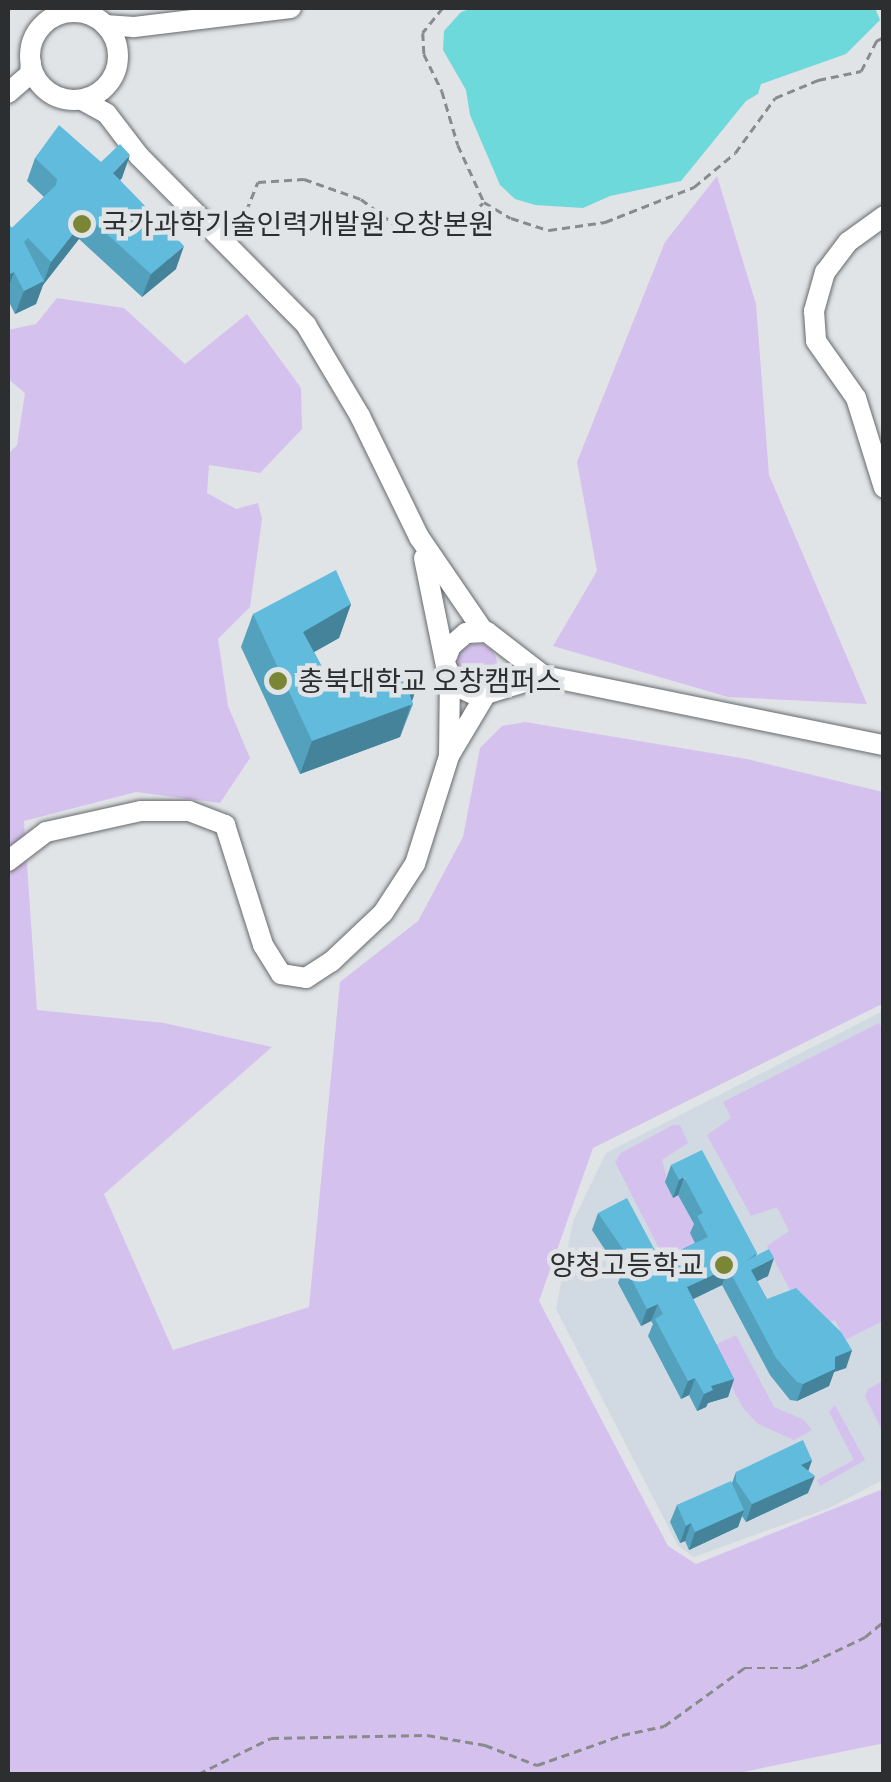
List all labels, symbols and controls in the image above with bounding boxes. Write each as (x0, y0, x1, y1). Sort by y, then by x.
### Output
place label: 국가과학기술인력개발원 오창본원 (102, 207, 494, 241)
marker: 국가과학기술인력개발원 오창본원 (71, 213, 93, 235)
place label: 충북대학교 오창캠퍼스 (298, 664, 562, 698)
marker: 충북대학교 오창캠퍼스 (267, 670, 289, 692)
place label: 양청고등학교 (549, 1248, 704, 1282)
marker: 양청고등학교 (713, 1254, 735, 1276)

